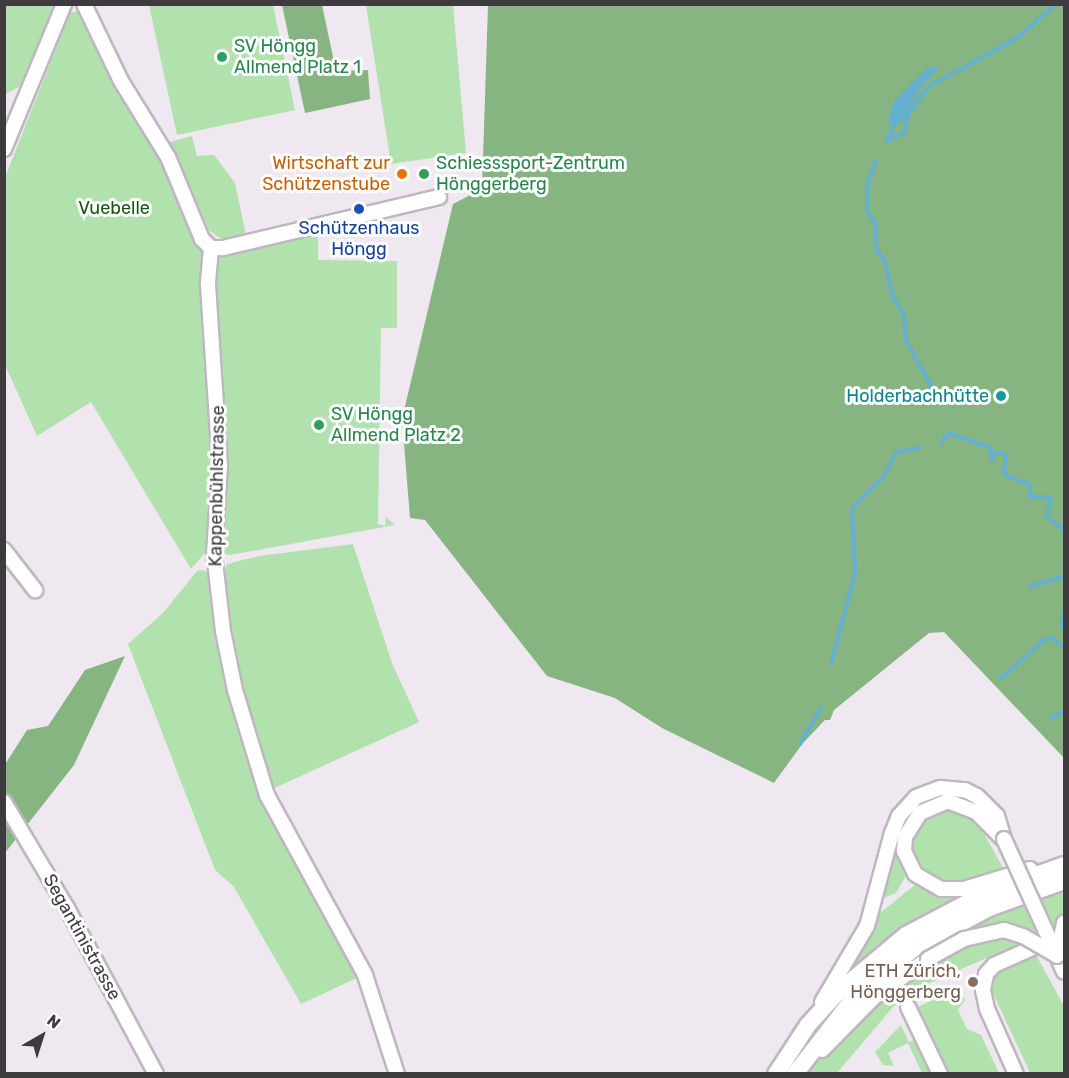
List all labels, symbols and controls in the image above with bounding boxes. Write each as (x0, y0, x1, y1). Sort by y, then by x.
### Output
place label: SV Höngg Allmend Platz 1 (234, 36, 361, 78)
marker: SV Höngg Allmend Platz 1 (215, 50, 229, 64)
place label: Wirtschaft zur Schützenstube (262, 153, 390, 195)
place label: Schiesssport-Zentrum Hönggerberg (436, 153, 625, 195)
marker: Wirtschaft zur Schützenstube (395, 167, 409, 181)
marker: Schiesssport-Zentrum Hönggerberg (417, 167, 431, 181)
park label: Vuebelle (78, 197, 150, 219)
marker: Schützenhaus Höngg (352, 202, 366, 216)
place label: Schützenhaus Höngg (299, 218, 419, 260)
place label: Holderbachhütte (846, 385, 989, 407)
marker: Holderbachhütte (994, 389, 1008, 403)
place label: SV Höngg Allmend Platz 2 (331, 404, 461, 446)
street label: Kappenbühlstrasse (205, 405, 229, 567)
marker: SV Höngg Allmend Platz 2 (312, 418, 326, 432)
street label: Segantinistrasse (38, 870, 126, 1004)
place label: ETH Zürich, Hönggerberg (850, 961, 961, 1004)
marker: ETH Zürich, Hönggerberg (966, 975, 980, 989)
north arrow (12, 1006, 72, 1066)
text: N (43, 1011, 64, 1033)

